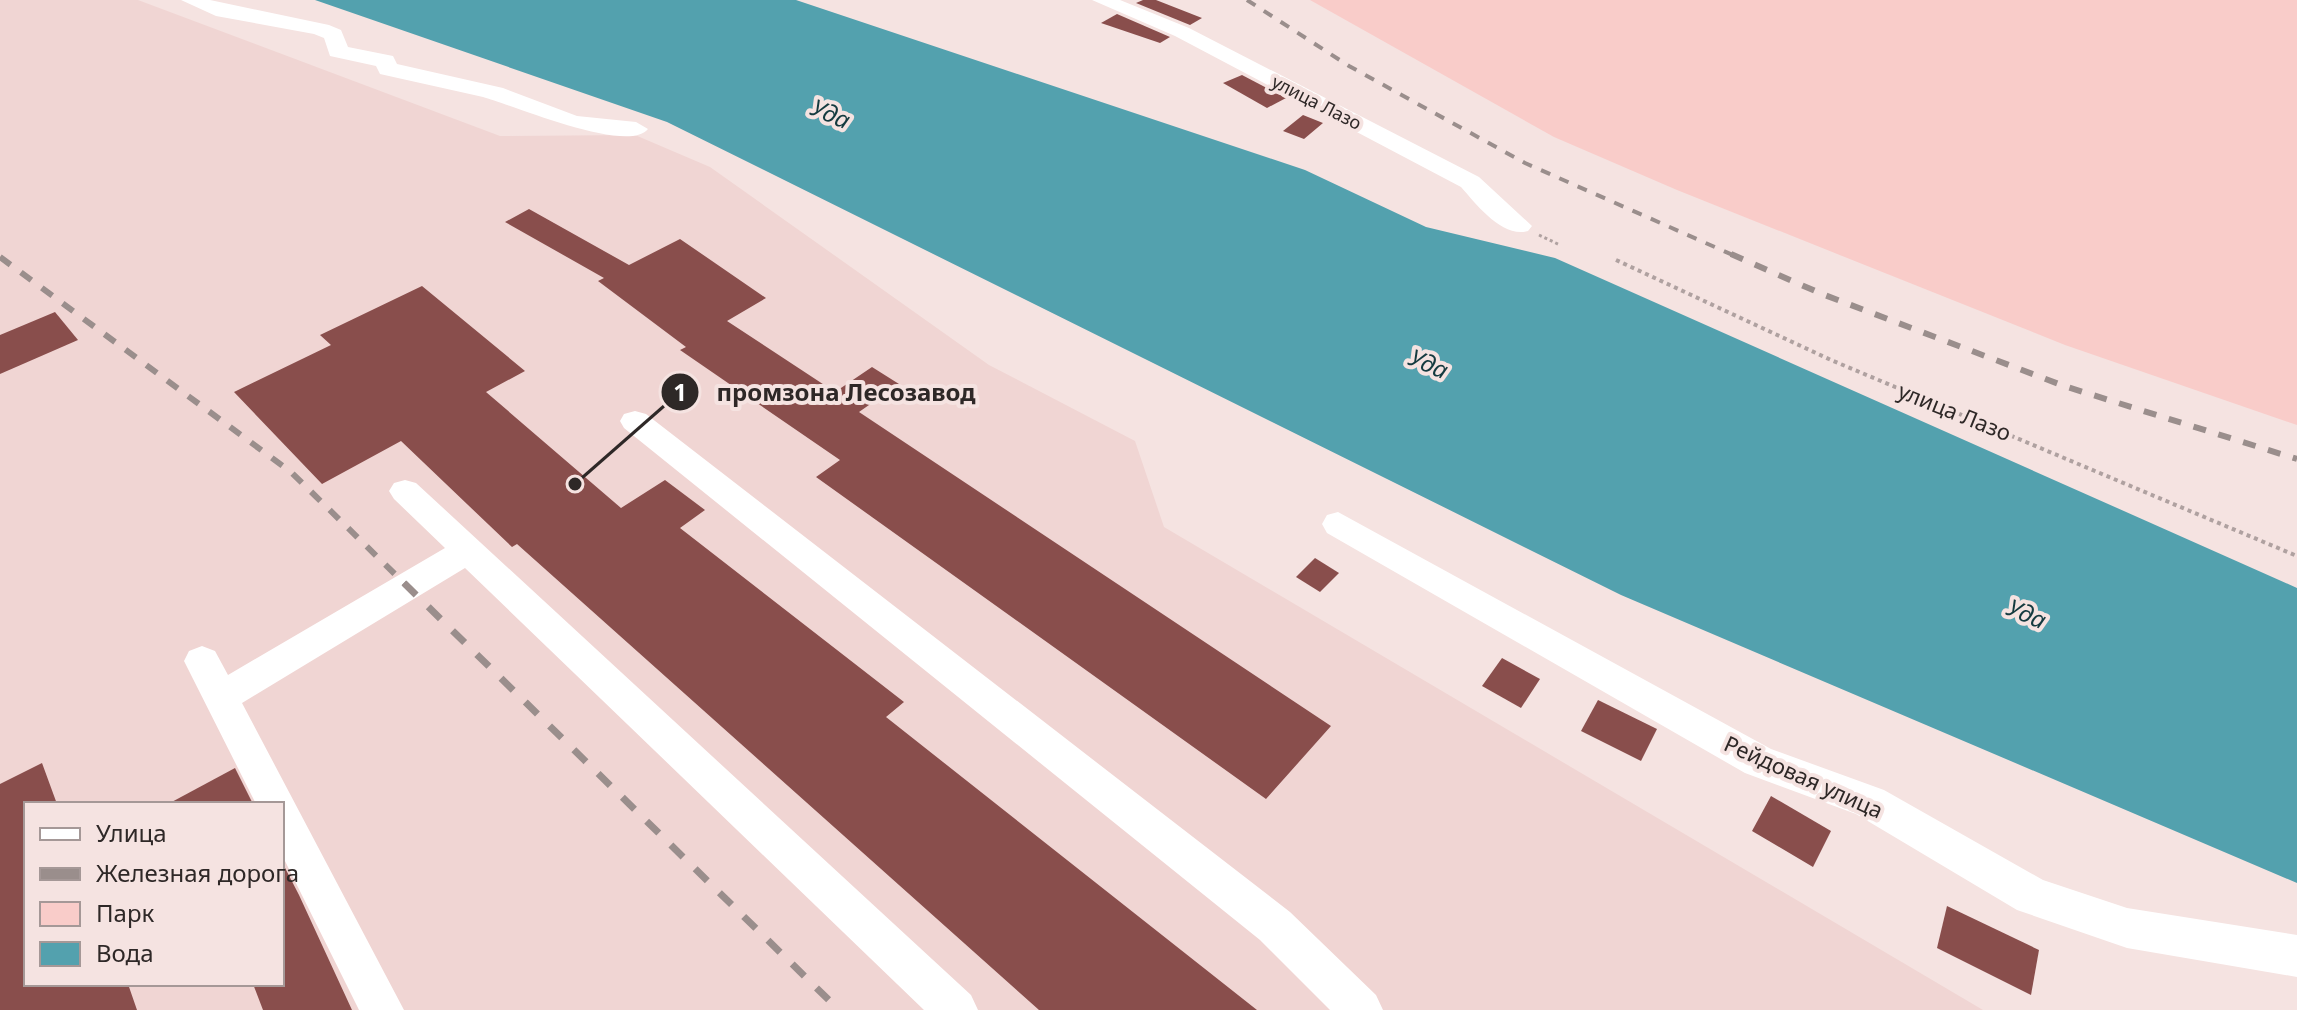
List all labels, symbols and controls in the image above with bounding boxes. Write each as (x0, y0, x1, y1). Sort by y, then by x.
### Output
street label: улица Лазо (1268, 69, 1366, 135)
water label: Уда (806, 90, 856, 136)
water label: Уда (1404, 340, 1454, 386)
callout: промзона Лесозавод (660, 368, 992, 416)
text: 1 (673, 375, 687, 408)
text: промзона Лесозавод (716, 375, 976, 408)
street label: улица Лазо (1894, 375, 2016, 447)
water label: Уда (2002, 590, 2052, 636)
street label: Рейдовая улица (1720, 728, 1888, 824)
legend (24, 802, 284, 986)
text: Улица (96, 816, 167, 849)
text: Железная дорога (96, 856, 299, 889)
text: Парк (96, 896, 155, 929)
text: Вода (96, 936, 154, 969)

